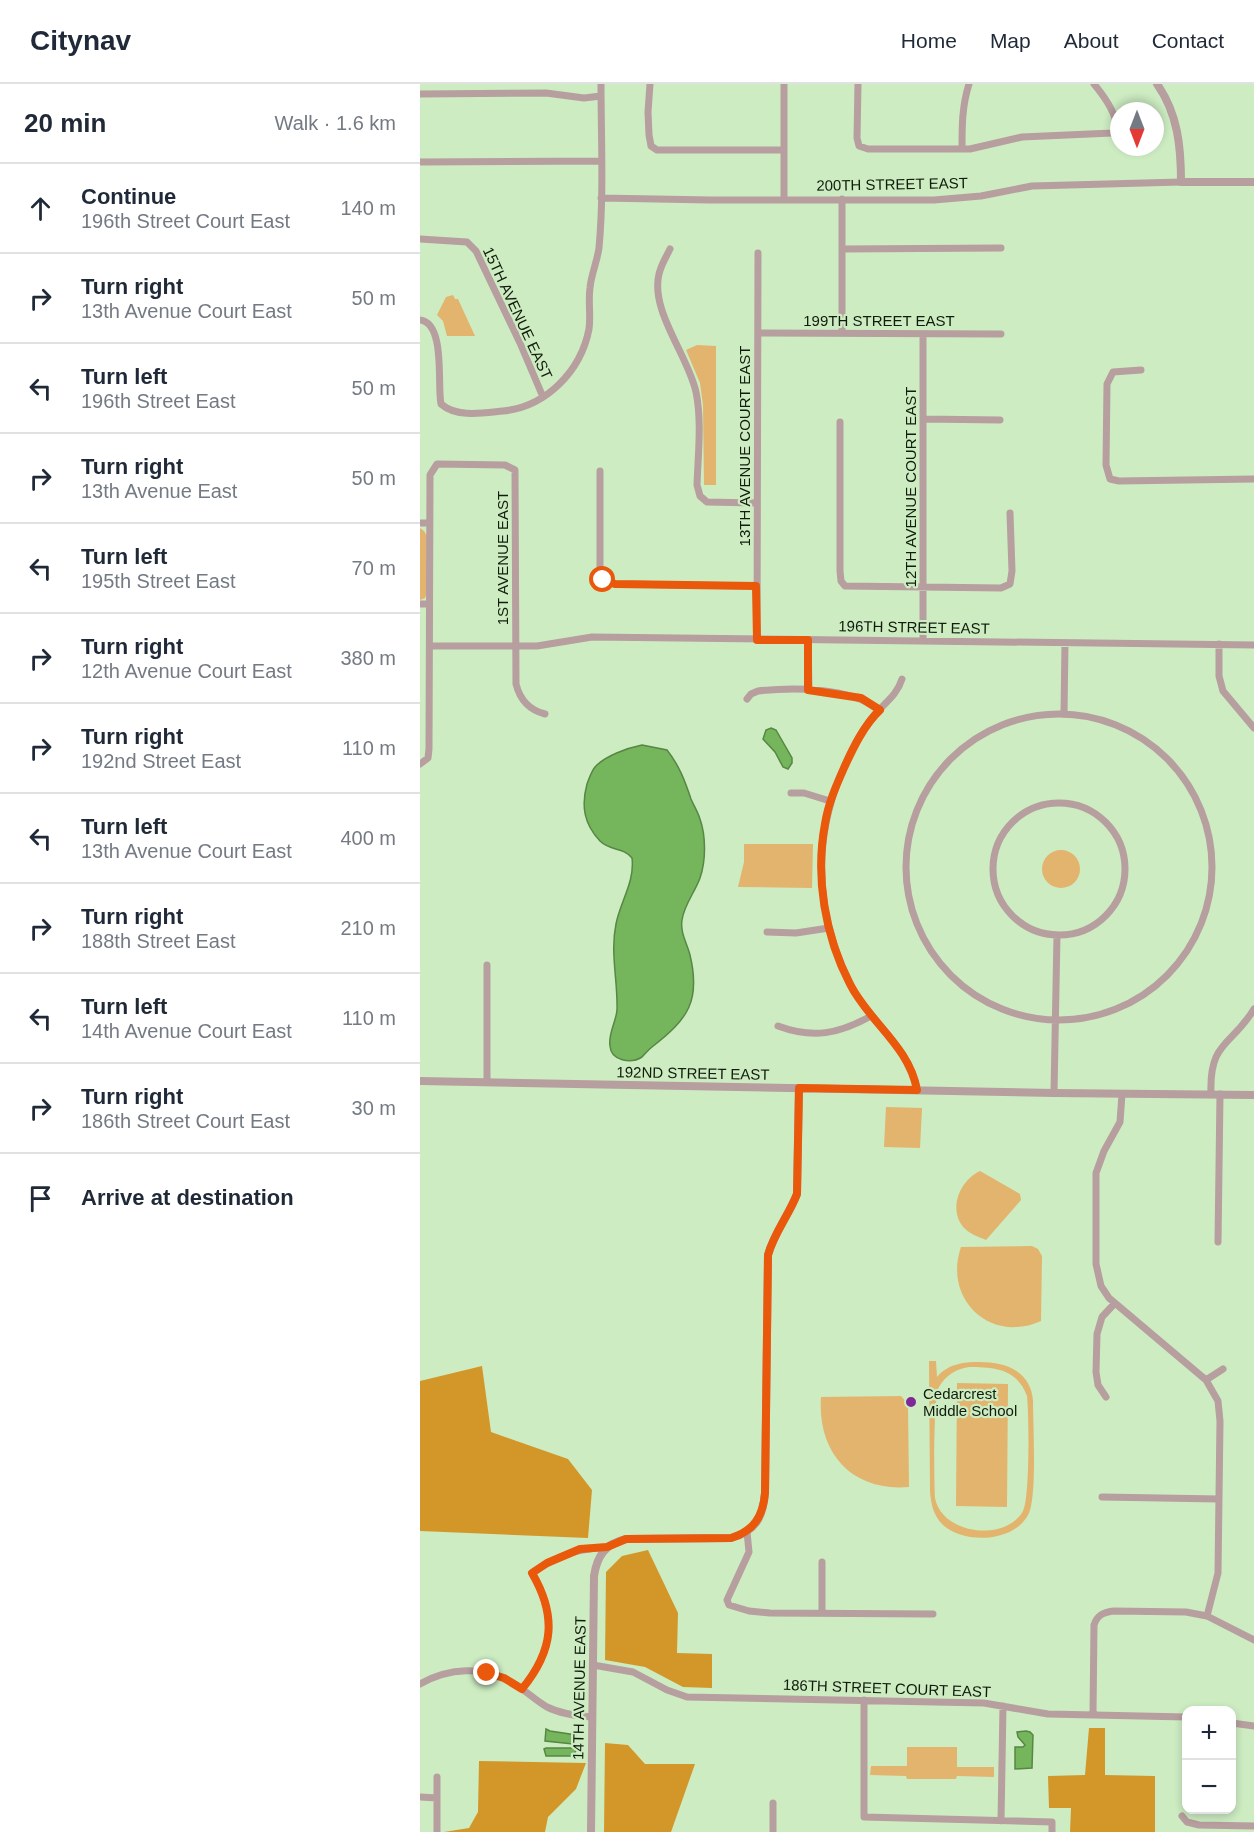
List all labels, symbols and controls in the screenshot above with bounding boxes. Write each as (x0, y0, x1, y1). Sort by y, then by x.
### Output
text: Citynav (30, 25, 131, 56)
text: Home (901, 29, 957, 52)
text: Map (990, 29, 1031, 52)
text: About (1064, 29, 1119, 52)
text: Contact (1152, 29, 1224, 52)
north arrow (1110, 102, 1164, 156)
text: 20 min (24, 108, 106, 138)
text: Walk · 1.6 km (275, 112, 396, 134)
street label: 200TH STREET EAST (816, 174, 968, 194)
text: Continue (81, 184, 176, 209)
icon: ahead (24, 192, 57, 225)
text: 140 m (340, 197, 396, 219)
text: 196th Street Court East (81, 210, 290, 232)
street label: 15TH AVENUE EAST (480, 244, 556, 382)
text: Turn right (81, 274, 183, 299)
icon: right (24, 282, 57, 315)
text: 50 m (352, 287, 396, 309)
text: 13th Avenue Court East (81, 300, 292, 322)
street label: 199TH STREET EAST (803, 312, 955, 329)
street label: 13TH AVENUE COURT EAST (736, 346, 753, 546)
text: Turn left (81, 364, 167, 389)
icon: left (24, 372, 57, 405)
text: 50 m (352, 377, 396, 399)
street label: 12TH AVENUE COURT EAST (902, 387, 919, 587)
text: 196th Street East (81, 390, 236, 412)
text: Turn right (81, 454, 183, 479)
icon: right (24, 462, 57, 495)
text: 50 m (352, 467, 396, 489)
text: 13th Avenue East (81, 480, 237, 502)
street label: 1ST AVENUE EAST (494, 491, 511, 625)
text: Turn left (81, 544, 167, 569)
icon: left (24, 552, 57, 585)
text: 70 m (352, 557, 396, 579)
route start (589, 566, 615, 592)
text: 195th Street East (81, 570, 236, 592)
street label: 196TH STREET EAST (838, 617, 990, 637)
text: Turn right (81, 634, 183, 659)
icon: right (24, 642, 57, 675)
text: 380 m (340, 647, 396, 669)
text: 12th Avenue Court East (81, 660, 292, 682)
text: Turn right (81, 724, 183, 749)
icon: right (24, 732, 57, 765)
text: 110 m (342, 737, 396, 759)
text: 192nd Street East (81, 750, 241, 772)
text: Turn left (81, 814, 167, 839)
icon: left (24, 822, 57, 855)
text: 400 m (340, 827, 396, 849)
text: 13th Avenue Court East (81, 840, 292, 862)
text: Turn right (81, 904, 183, 929)
icon: right (24, 912, 57, 945)
text: 210 m (340, 917, 396, 939)
text: 188th Street East (81, 930, 236, 952)
text: Turn left (81, 994, 167, 1019)
icon: left (24, 1002, 57, 1035)
text: 110 m (342, 1007, 396, 1029)
text: 14th Avenue Court East (81, 1020, 292, 1042)
street label: 192ND STREET EAST (616, 1063, 770, 1083)
text: Turn right (81, 1084, 183, 1109)
icon: right (24, 1092, 57, 1125)
text: 30 m (352, 1097, 396, 1119)
text: 186th Street Court East (81, 1110, 290, 1132)
icon: arrive (24, 1182, 57, 1215)
text: Arrive at destination (81, 1185, 294, 1210)
place label: Cedarcrest Middle School (923, 1385, 1017, 1419)
marker: Cedarcrest Middle School (904, 1395, 918, 1409)
street label: 14TH AVENUE EAST (569, 1616, 589, 1760)
route end (473, 1659, 499, 1685)
street label: 186TH STREET COURT EAST (783, 1676, 991, 1700)
map controls (1182, 1706, 1236, 1814)
button: + (1182, 1706, 1236, 1760)
button: − (1182, 1760, 1236, 1814)

